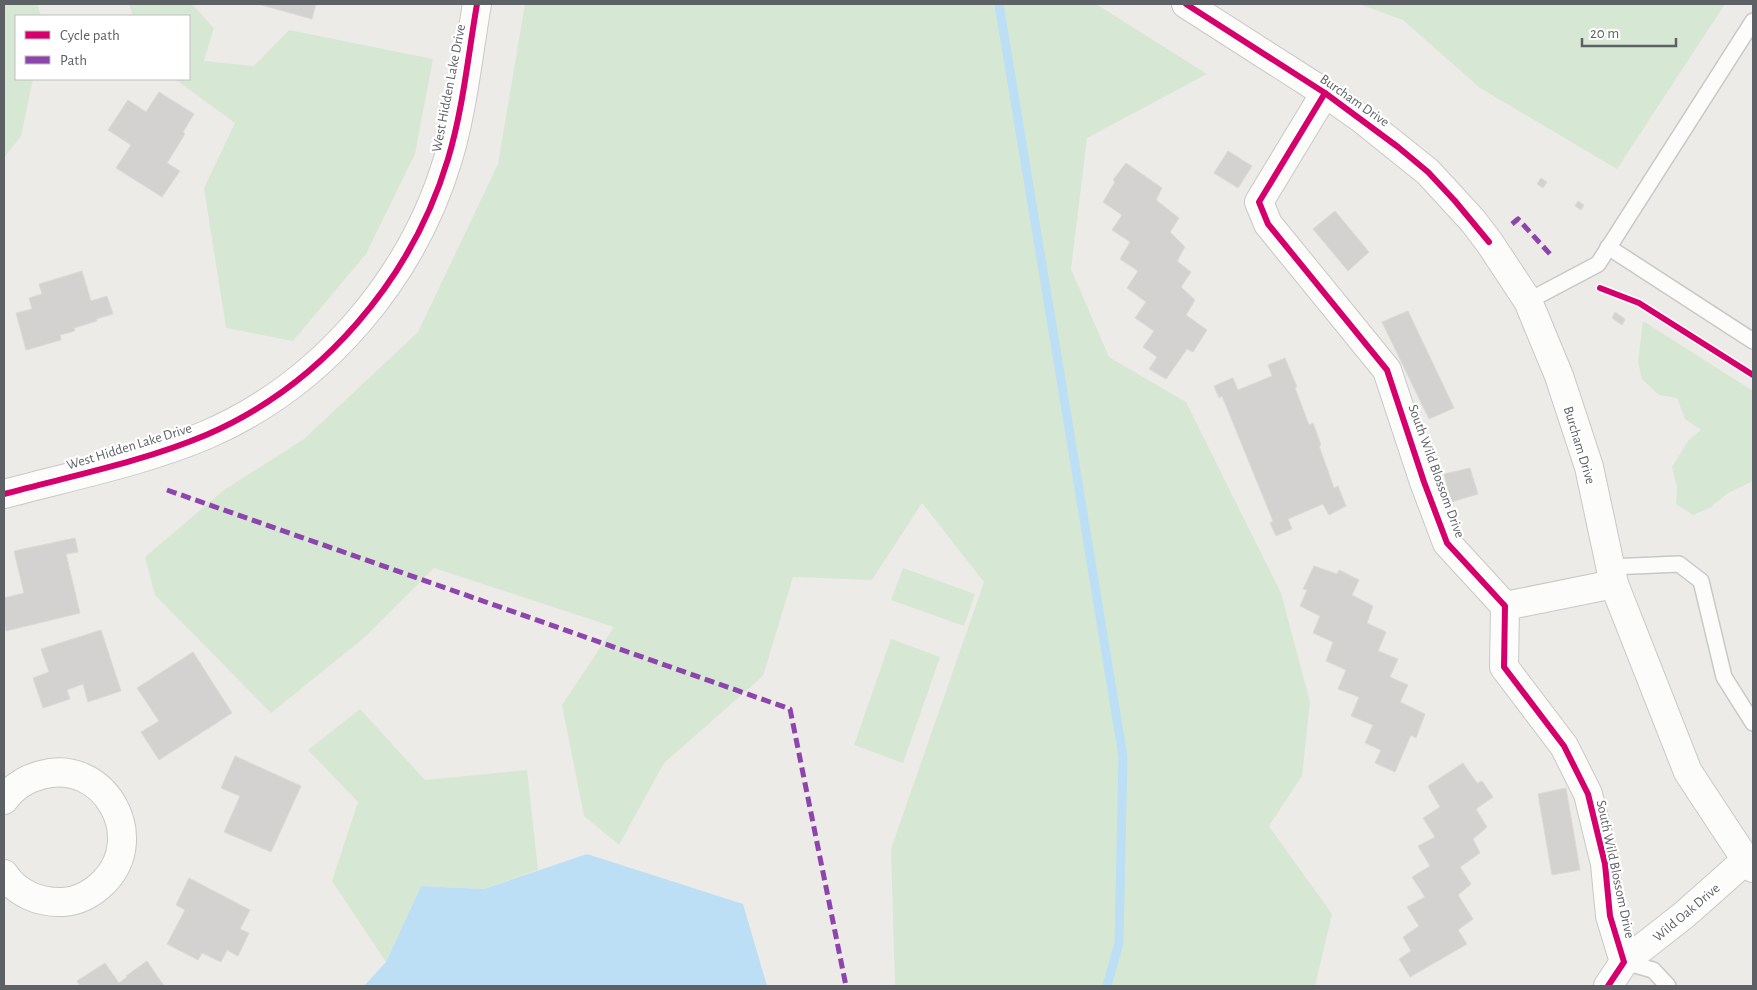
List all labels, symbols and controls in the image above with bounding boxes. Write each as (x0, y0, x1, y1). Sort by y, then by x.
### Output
legend (15, 15, 190, 80)
scale bar (1582, 15, 1676, 47)
street label: West Hidden Lake Drive (430, 23, 468, 153)
text: 20 m (1590, 26, 1619, 41)
text: Cycle path (60, 28, 120, 43)
text: Path (60, 53, 87, 68)
street label: Burcham Drive (1317, 72, 1391, 130)
street label: South Wild Blossom Drive (1405, 403, 1467, 540)
street label: Burcham Drive (1561, 405, 1598, 486)
street label: West Hidden Lake Drive (65, 421, 194, 473)
street label: South Wild Blossom Drive (1594, 799, 1637, 940)
street label: Wild Oak Drive (1651, 881, 1723, 945)

